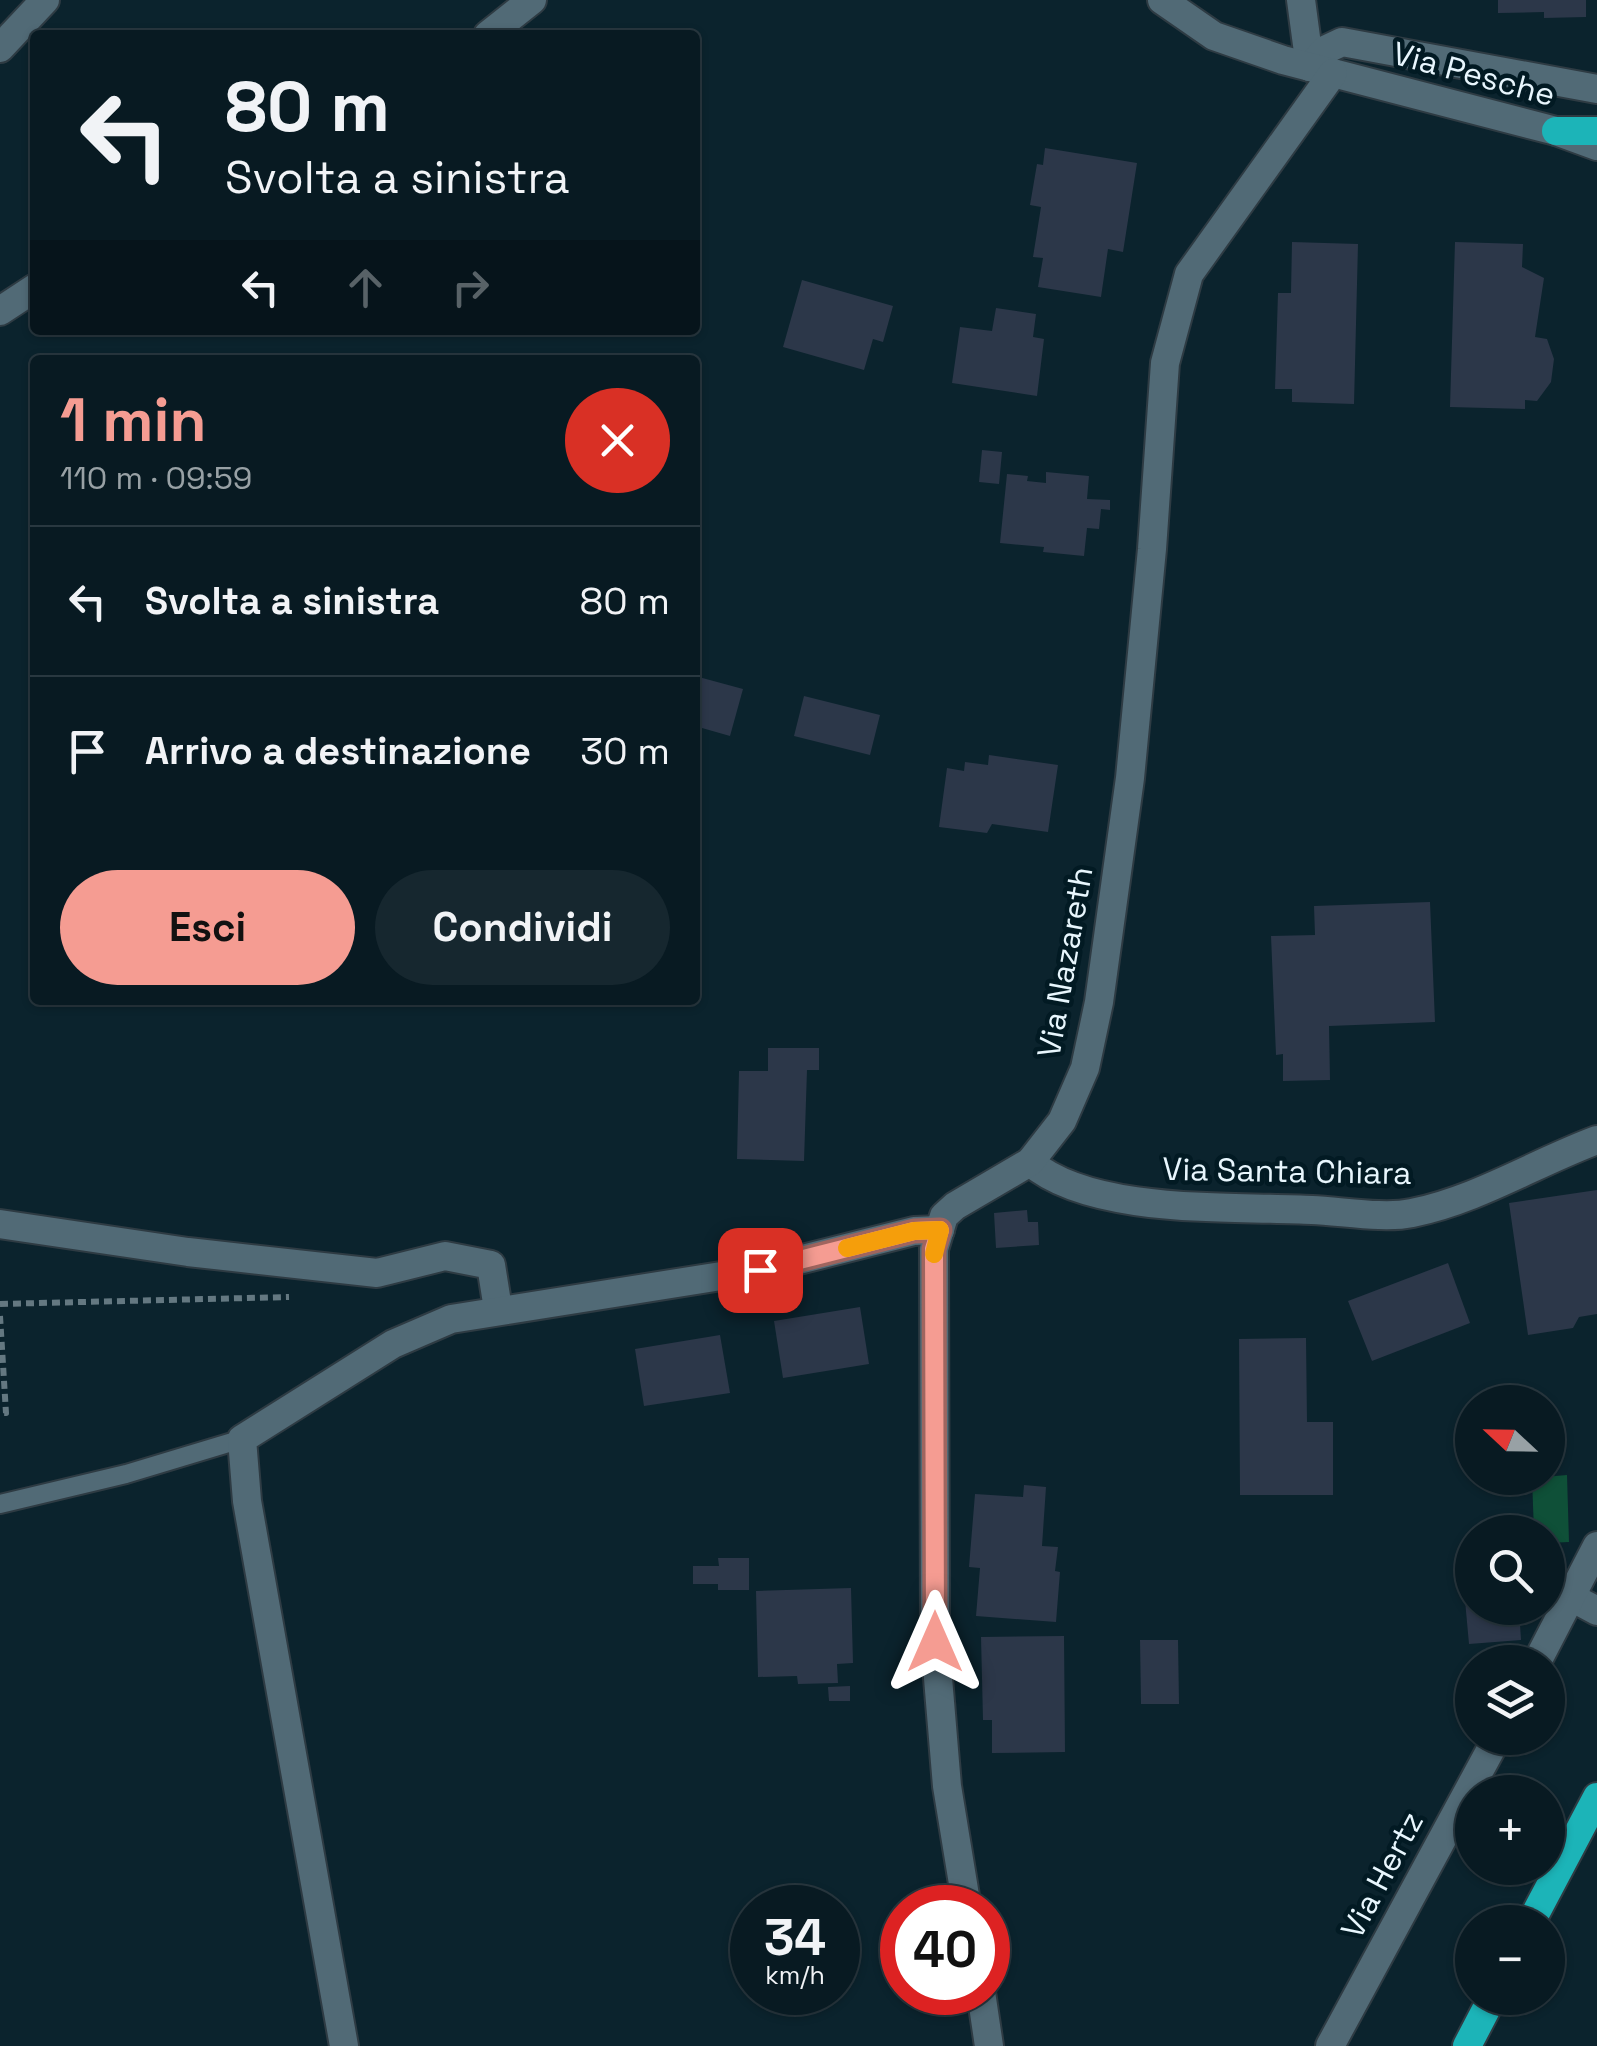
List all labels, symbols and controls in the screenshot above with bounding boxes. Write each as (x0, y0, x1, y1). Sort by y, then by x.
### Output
street label: Via Pesche (1388, 33, 1560, 115)
text: 80 m (225, 62, 390, 151)
icon: left (60, 70, 190, 200)
text: Svolta a sinistra (225, 149, 570, 206)
icon: left (233, 260, 288, 315)
icon: ahead (338, 260, 393, 315)
icon: right (443, 260, 498, 315)
text: 1 min (60, 382, 207, 459)
button: close (565, 388, 670, 493)
text: 110 m · 09:59 (60, 458, 252, 498)
icon: left (60, 574, 115, 629)
text: Svolta a sinistra (145, 577, 439, 625)
text: 80 m (580, 577, 670, 625)
icon: arrive (60, 724, 115, 779)
text: Arrivo a destinazione (145, 727, 531, 775)
text: 30 m (580, 727, 670, 775)
street label: Via Nazareth (1029, 863, 1101, 1061)
button: Esci (60, 870, 355, 985)
button: Condividi (375, 870, 670, 985)
street label: Via Santa Chiara (1162, 1149, 1412, 1193)
pin (718, 1228, 803, 1313)
icon: arrive (733, 1243, 788, 1298)
north arrow (1455, 1385, 1565, 1495)
map controls (1455, 1385, 1565, 2015)
button: search (1455, 1515, 1565, 1625)
position arrow (883, 1590, 987, 1694)
button: layers (1455, 1645, 1565, 1755)
button: + (1455, 1775, 1565, 1885)
street label: Via Hertz (1332, 1805, 1432, 1945)
speed limit sign: 40 (880, 1885, 1010, 2015)
button: − (1455, 1905, 1565, 2015)
text: 34 (764, 1906, 826, 1970)
text: km/h (765, 1959, 825, 1991)

